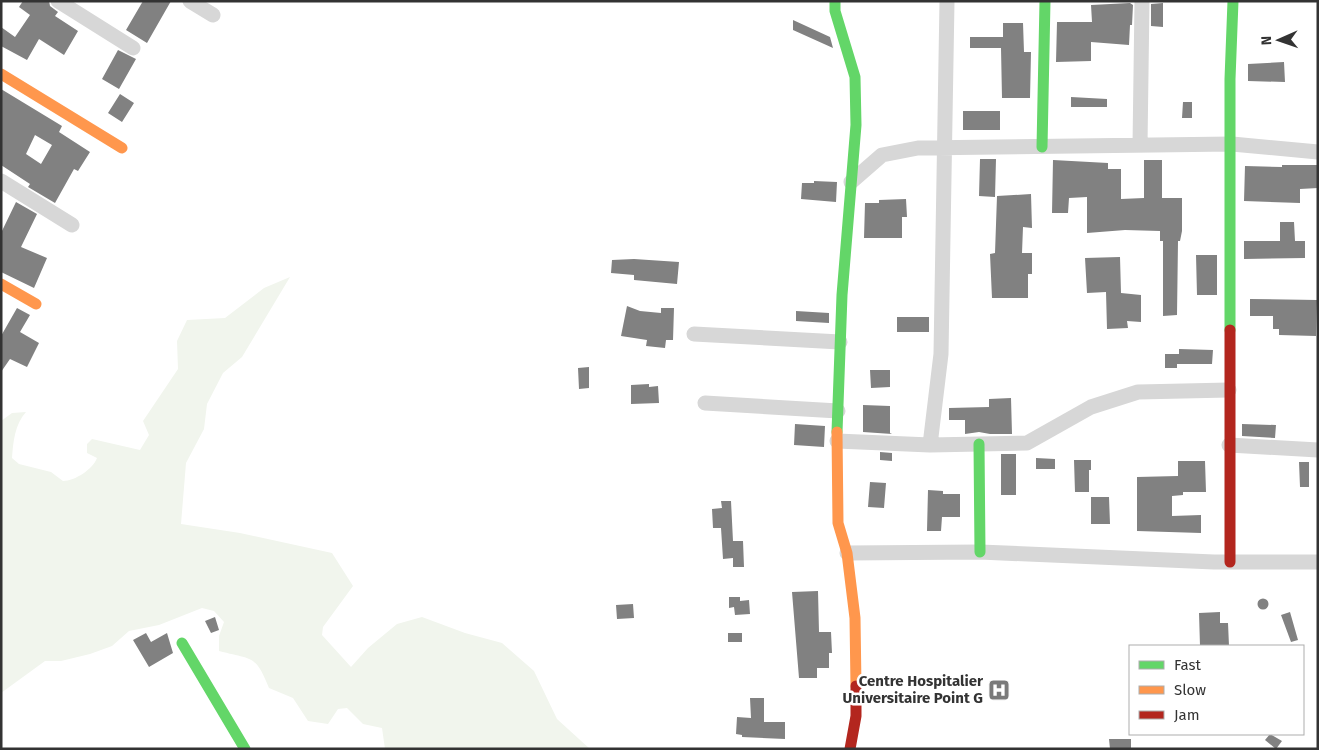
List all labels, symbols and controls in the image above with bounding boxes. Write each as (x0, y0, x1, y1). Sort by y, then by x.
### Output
north arrow (1254, 15, 1304, 65)
text: N (1258, 35, 1275, 45)
legend (1129, 645, 1304, 735)
text: Fast (1174, 656, 1201, 674)
place label: Centre Hospitalier Universitaire Point G (843, 672, 984, 707)
hospital icon: Centre Hospitalier Universitaire Point G (987, 678, 1011, 702)
text: Slow (1174, 681, 1206, 699)
text: Jam (1174, 706, 1200, 724)

